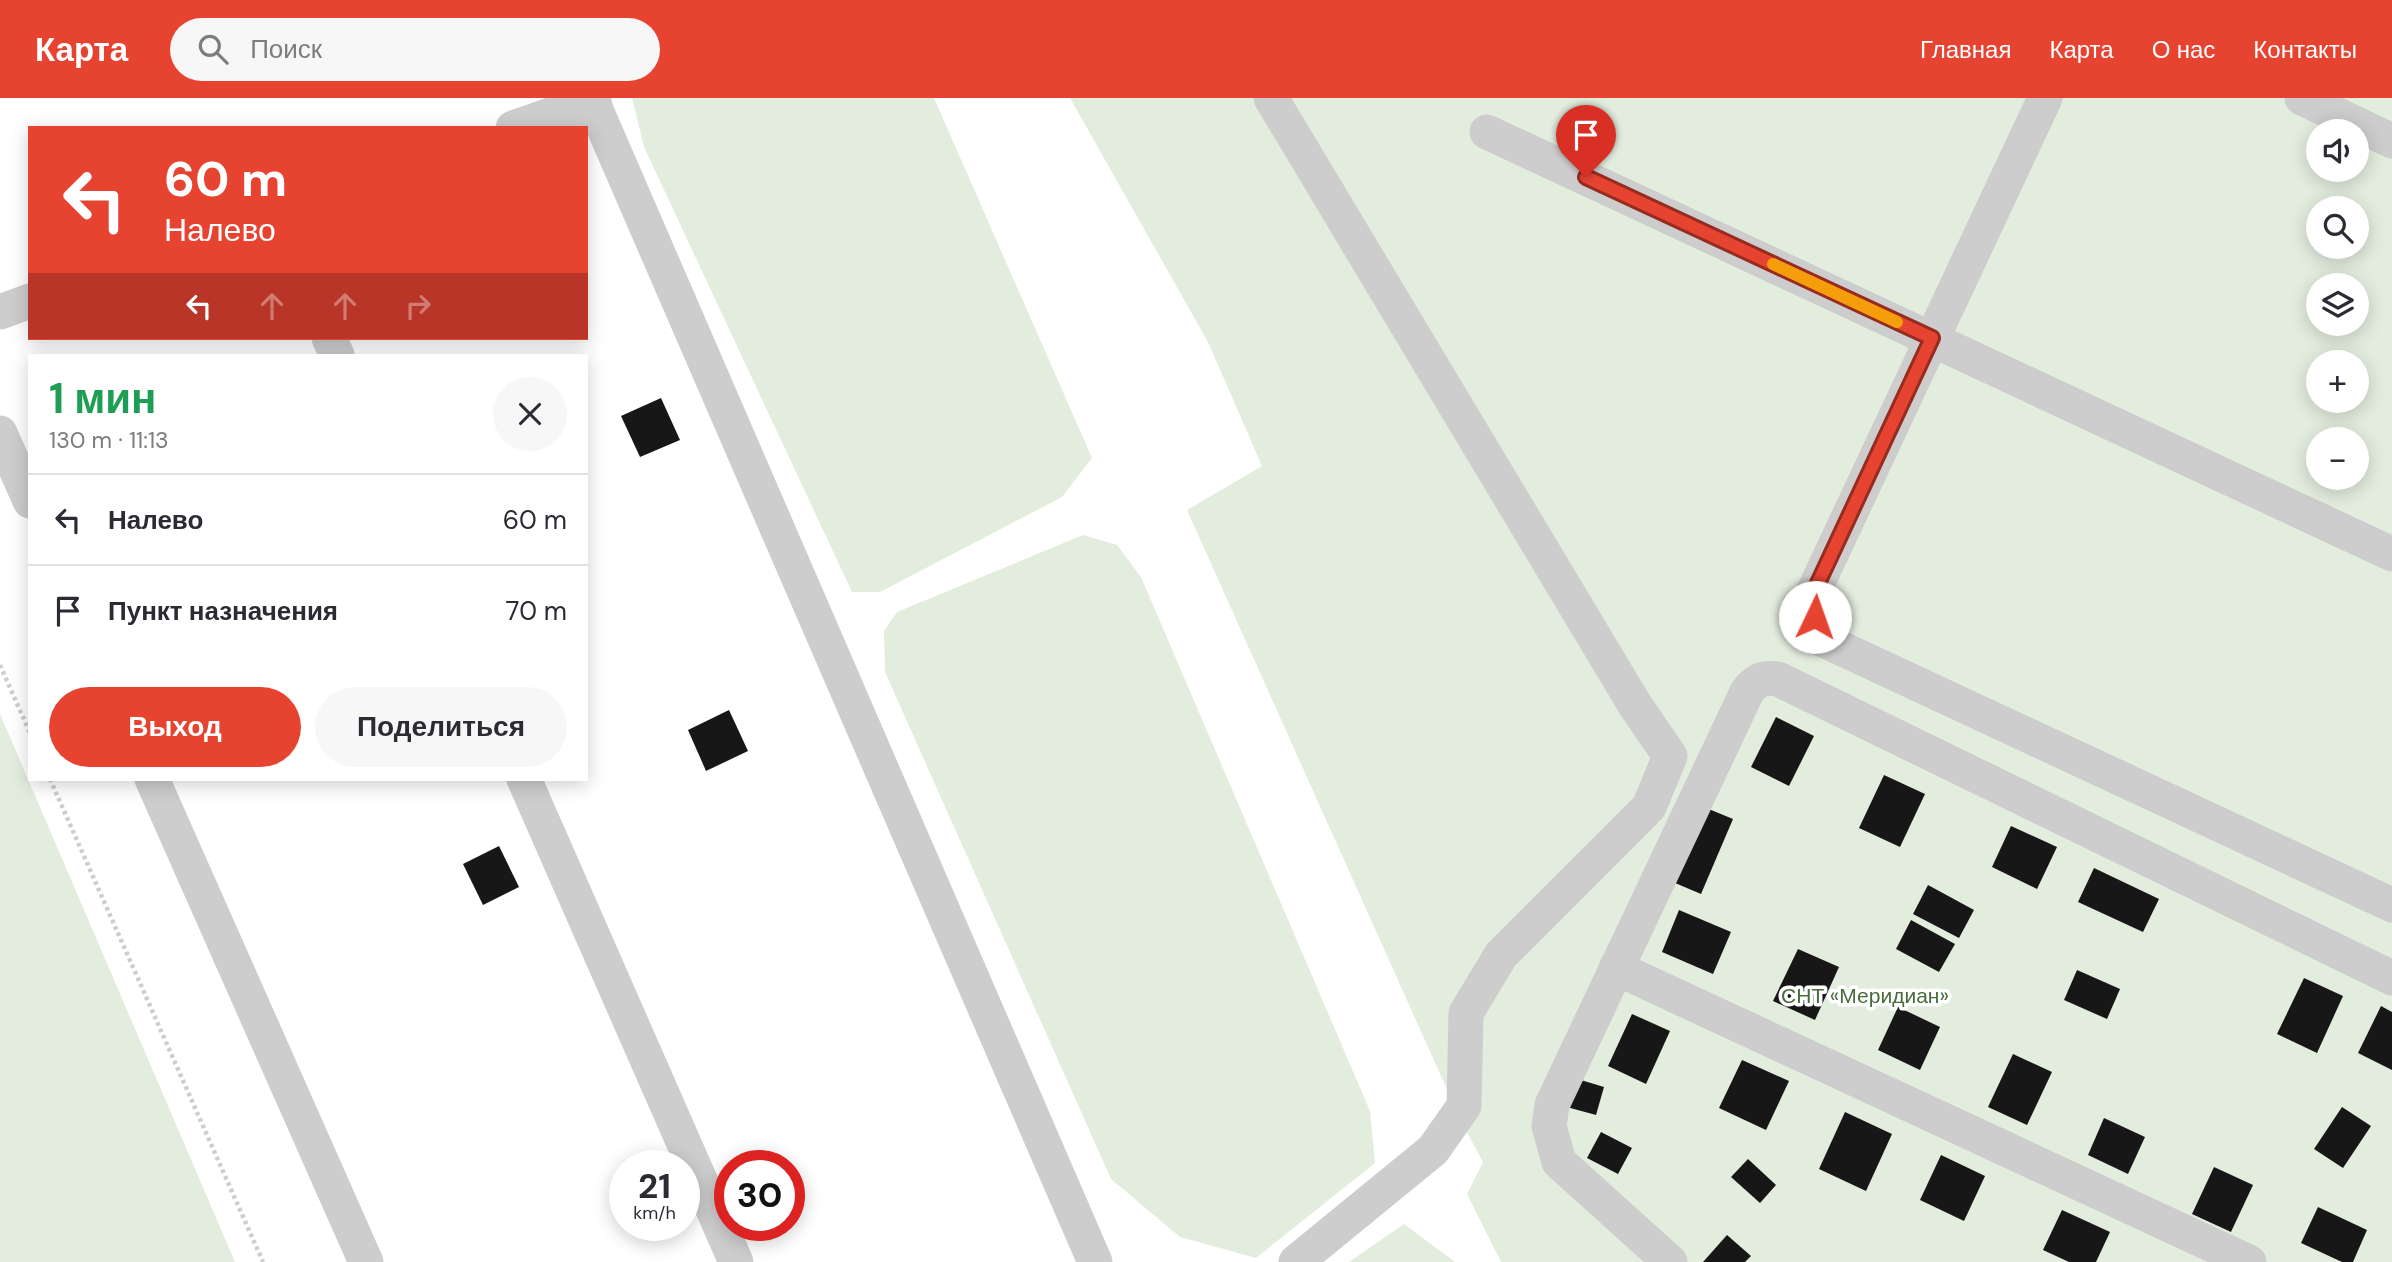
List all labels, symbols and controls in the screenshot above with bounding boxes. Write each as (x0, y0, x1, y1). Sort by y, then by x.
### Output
search box (170, 18, 660, 81)
text: Карта (35, 28, 128, 71)
icon: search (194, 30, 232, 68)
text: Поиск (250, 32, 322, 66)
text: Главная (1920, 34, 2011, 65)
text: Карта (2049, 34, 2114, 65)
text: О нас (2152, 34, 2215, 65)
text: Контакты (2253, 34, 2357, 65)
pin (1556, 105, 1616, 177)
icon: arrive (1567, 116, 1605, 154)
map controls (2306, 119, 2369, 490)
button: sound (2306, 119, 2369, 182)
text: 60 m (164, 147, 287, 211)
icon: left (49, 154, 140, 245)
button: search (2306, 196, 2369, 259)
text: Налево (164, 209, 276, 251)
button: layers (2306, 273, 2369, 336)
icon: left (180, 287, 218, 325)
icon: ahead (253, 287, 291, 325)
icon: ahead (326, 287, 364, 325)
icon: right (399, 287, 437, 325)
button: + (2306, 350, 2369, 413)
text: 1 мин (49, 371, 156, 426)
button: close (493, 377, 567, 451)
text: 130 m · 11:13 (49, 425, 169, 455)
button: − (2306, 427, 2369, 490)
icon: left (49, 501, 87, 539)
text: Налево (108, 503, 203, 537)
text: 60 m (503, 503, 567, 537)
position arrow (1778, 580, 1852, 654)
icon: arrive (49, 592, 87, 630)
text: Пункт назначения (108, 594, 338, 628)
text: 70 m (506, 594, 567, 628)
button: Выход (49, 687, 301, 767)
button: Поделиться (315, 687, 567, 767)
park label: СНТ «Меридиан» (1781, 982, 1949, 1010)
speed limit sign: 30 (714, 1150, 805, 1241)
text: 21 (638, 1163, 671, 1209)
text: km/h (633, 1201, 676, 1225)

